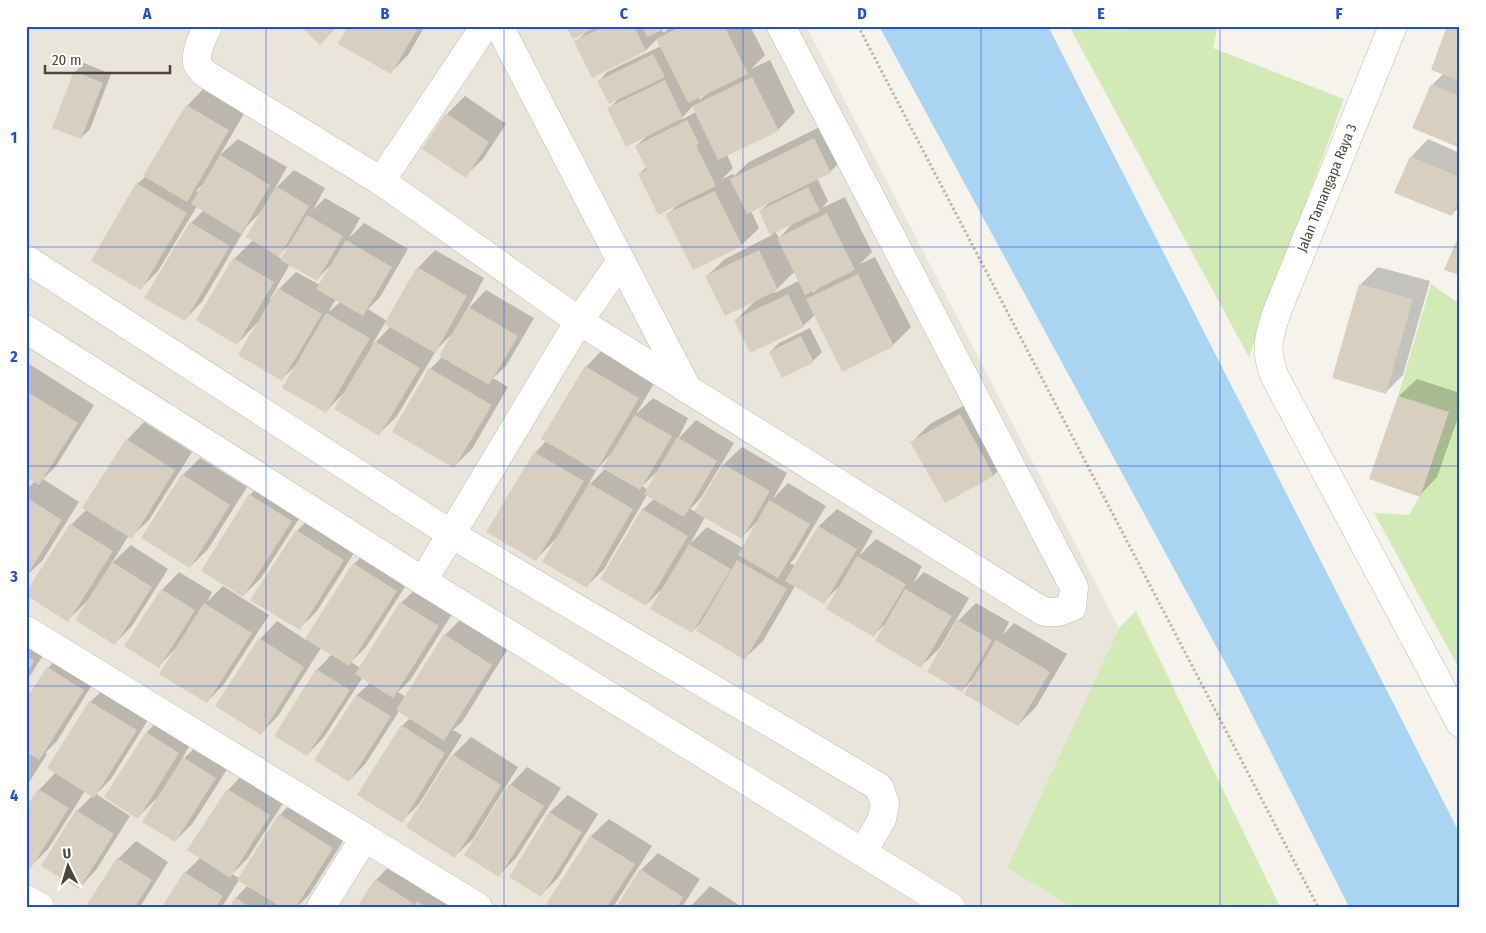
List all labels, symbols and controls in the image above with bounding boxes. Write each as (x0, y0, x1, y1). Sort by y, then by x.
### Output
text: A (142, 4, 152, 23)
text: B (381, 4, 390, 23)
text: C (620, 4, 629, 23)
text: D (857, 4, 867, 23)
text: E (1097, 4, 1105, 23)
text: F (1335, 4, 1343, 23)
scale bar (45, 42, 170, 74)
text: 20 m (52, 51, 82, 69)
street label: Jalan Tamangapa Raya 3 (1294, 121, 1360, 255)
text: 1 (11, 128, 17, 147)
text: 2 (9, 347, 18, 366)
text: 3 (9, 567, 18, 586)
text: 4 (10, 786, 18, 805)
north arrow (42, 840, 92, 890)
text: U (62, 845, 72, 862)

